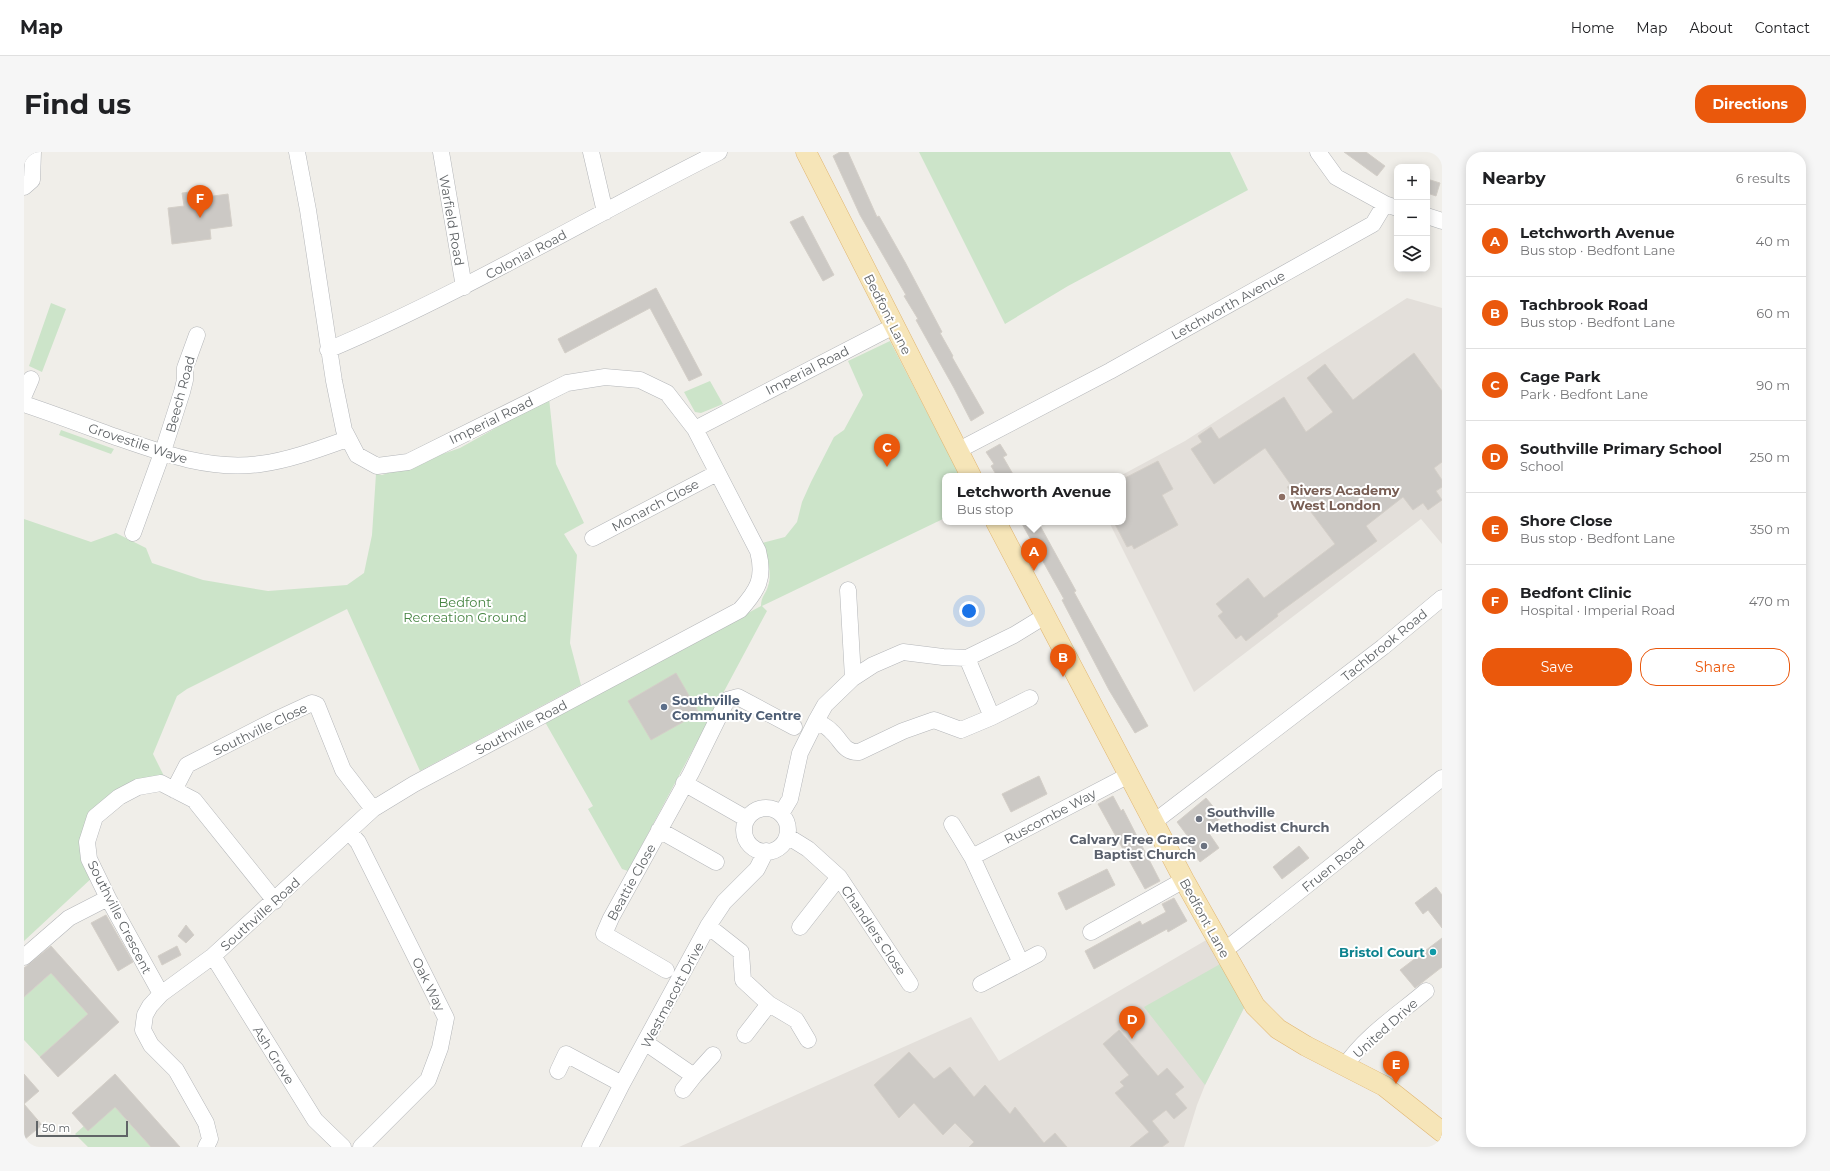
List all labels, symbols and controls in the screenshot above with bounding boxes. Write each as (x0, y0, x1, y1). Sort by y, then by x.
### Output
text: Map (20, 16, 63, 39)
text: Home (1571, 19, 1614, 37)
text: Map (1636, 19, 1667, 37)
text: About (1689, 19, 1733, 37)
text: Contact (1755, 19, 1810, 37)
button: Directions (1695, 85, 1806, 123)
text: Find us (24, 87, 131, 121)
map controls (1394, 164, 1430, 272)
button: + (1394, 164, 1430, 200)
text: Nearby (1482, 168, 1546, 188)
text: 6 results (1736, 170, 1790, 186)
street label: Warfield Road (436, 173, 468, 267)
pin: F (187, 185, 213, 218)
button: − (1394, 200, 1430, 236)
text: Letchworth Avenue (1520, 223, 1675, 242)
street label: Colonial Road (483, 226, 569, 282)
text: A (1490, 233, 1500, 249)
text: 40 m (1756, 233, 1790, 249)
button: layers (1394, 236, 1430, 272)
text: Bus stop · Bedfont Lane (1520, 242, 1675, 258)
street label: Letchworth Avenue (1168, 267, 1288, 343)
street label: Bedfont Lane (861, 271, 915, 357)
text: Tachbrook Road (1520, 295, 1648, 314)
text: B (1490, 305, 1500, 321)
text: 60 m (1756, 305, 1790, 321)
text: Bus stop · Bedfont Lane (1520, 314, 1675, 330)
street label: Imperial Road (763, 342, 851, 398)
street label: Beech Road (162, 354, 198, 434)
text: Cage Park (1520, 367, 1601, 386)
text: C (1490, 377, 1500, 393)
text: 90 m (1756, 377, 1790, 393)
text: Park · Bedfont Lane (1520, 386, 1648, 402)
street label: Imperial Road (446, 393, 536, 447)
street label: Grovestile Waye (86, 419, 190, 467)
pin: C (874, 434, 900, 467)
text: Southville Primary School (1520, 439, 1722, 458)
text: D (1490, 449, 1500, 465)
text: 250 m (1749, 449, 1790, 465)
text: School (1520, 458, 1564, 474)
popup (942, 473, 1126, 525)
street label: Monarch Close (609, 475, 702, 535)
text: Letchworth Avenue (957, 482, 1111, 501)
place label: Rivers Academy West London (1290, 482, 1400, 513)
marker: Rivers Academy West London (1277, 492, 1287, 502)
text: Bus stop (957, 501, 1013, 517)
text: Shore Close (1520, 511, 1613, 530)
text: E (1491, 521, 1499, 537)
text: 350 m (1750, 521, 1790, 537)
text: Bus stop · Bedfont Lane (1520, 530, 1675, 546)
pin: A (1021, 538, 1047, 571)
text: Bedfont Clinic (1520, 583, 1632, 602)
text: F (1491, 593, 1499, 609)
text: 470 m (1749, 593, 1790, 609)
park label: Bedfont Recreation Ground (403, 594, 527, 625)
your location (959, 601, 979, 621)
text: Hospital · Imperial Road (1520, 602, 1675, 618)
street label: Tachbrook Road (1338, 605, 1430, 685)
pin: B (1050, 644, 1076, 677)
button: Save (1482, 648, 1632, 686)
button: Share (1640, 648, 1790, 686)
place label: Southville Community Centre (672, 692, 801, 723)
street label: Southville Road (472, 696, 570, 758)
street label: Southville Close (210, 699, 310, 759)
marker: Southville Community Centre (659, 702, 669, 712)
street label: Ruscombe Way (1001, 785, 1100, 847)
place label: Southville Methodist Church (1207, 804, 1329, 835)
marker: Southville Methodist Church (1194, 814, 1204, 824)
place label: Calvary Free Grace Baptist Church (1069, 831, 1196, 862)
street label: Fruen Road (1298, 835, 1368, 895)
street label: Beattie Close (603, 841, 659, 923)
marker: Calvary Free Grace Baptist Church (1199, 841, 1209, 851)
street label: Southville Crescent (84, 858, 156, 976)
street label: Southville Road (217, 874, 303, 954)
street label: Bedfont Lane (1177, 875, 1233, 961)
street label: Chandlers Close (838, 882, 910, 978)
street label: Westmacott Drive (637, 939, 707, 1051)
place label: Bristol Court (1339, 944, 1425, 960)
marker: Bristol Court (1428, 947, 1438, 957)
street label: Oak Way (409, 954, 449, 1014)
street label: United Drive (1349, 995, 1421, 1061)
pin: D (1119, 1006, 1145, 1039)
street label: Ash Grove (250, 1023, 298, 1087)
pin: E (1383, 1051, 1409, 1084)
scale bar (36, 1119, 128, 1138)
text: 50 m (42, 1121, 70, 1135)

